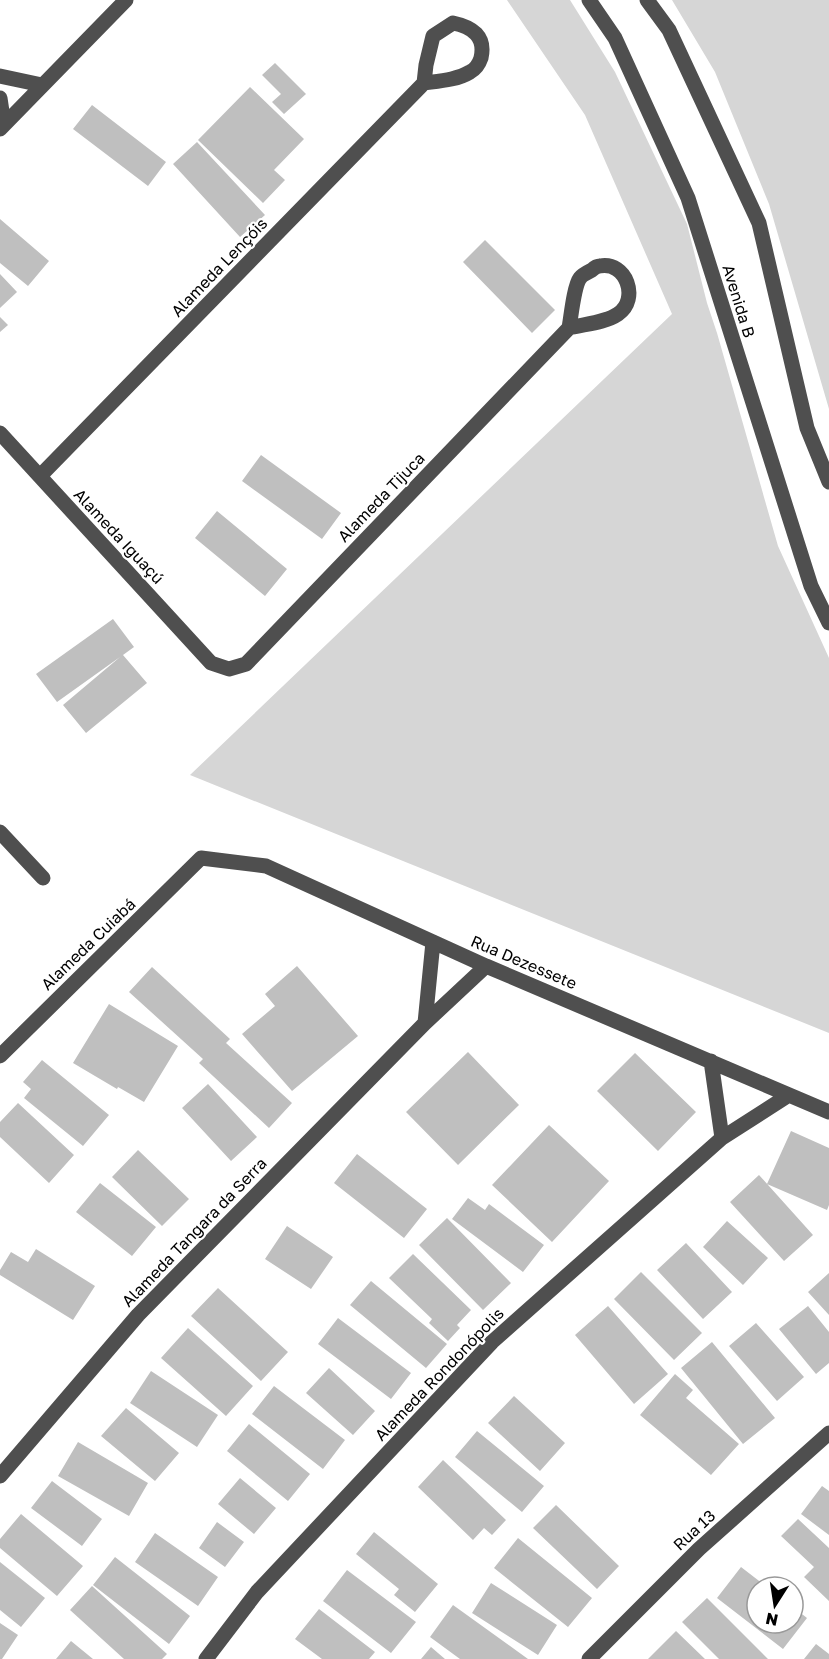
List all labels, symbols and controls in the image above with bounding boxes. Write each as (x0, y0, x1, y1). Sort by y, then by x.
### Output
street label: Alameda Lençóis (167, 213, 271, 321)
street label: Avenida B (718, 262, 760, 340)
street label: Alameda Tijuca (333, 448, 429, 546)
street label: Alameda Iguaçú (70, 484, 168, 588)
street label: Alameda Cuiabá (37, 894, 139, 994)
street label: Rua Dezessete (468, 931, 580, 993)
street label: Alameda Tangara da Serra (117, 1153, 271, 1311)
street label: Alameda Rondonópolis (370, 1303, 508, 1445)
street label: Rua 13 (669, 1505, 719, 1555)
north arrow (745, 1575, 805, 1635)
text: N (764, 1609, 780, 1631)

